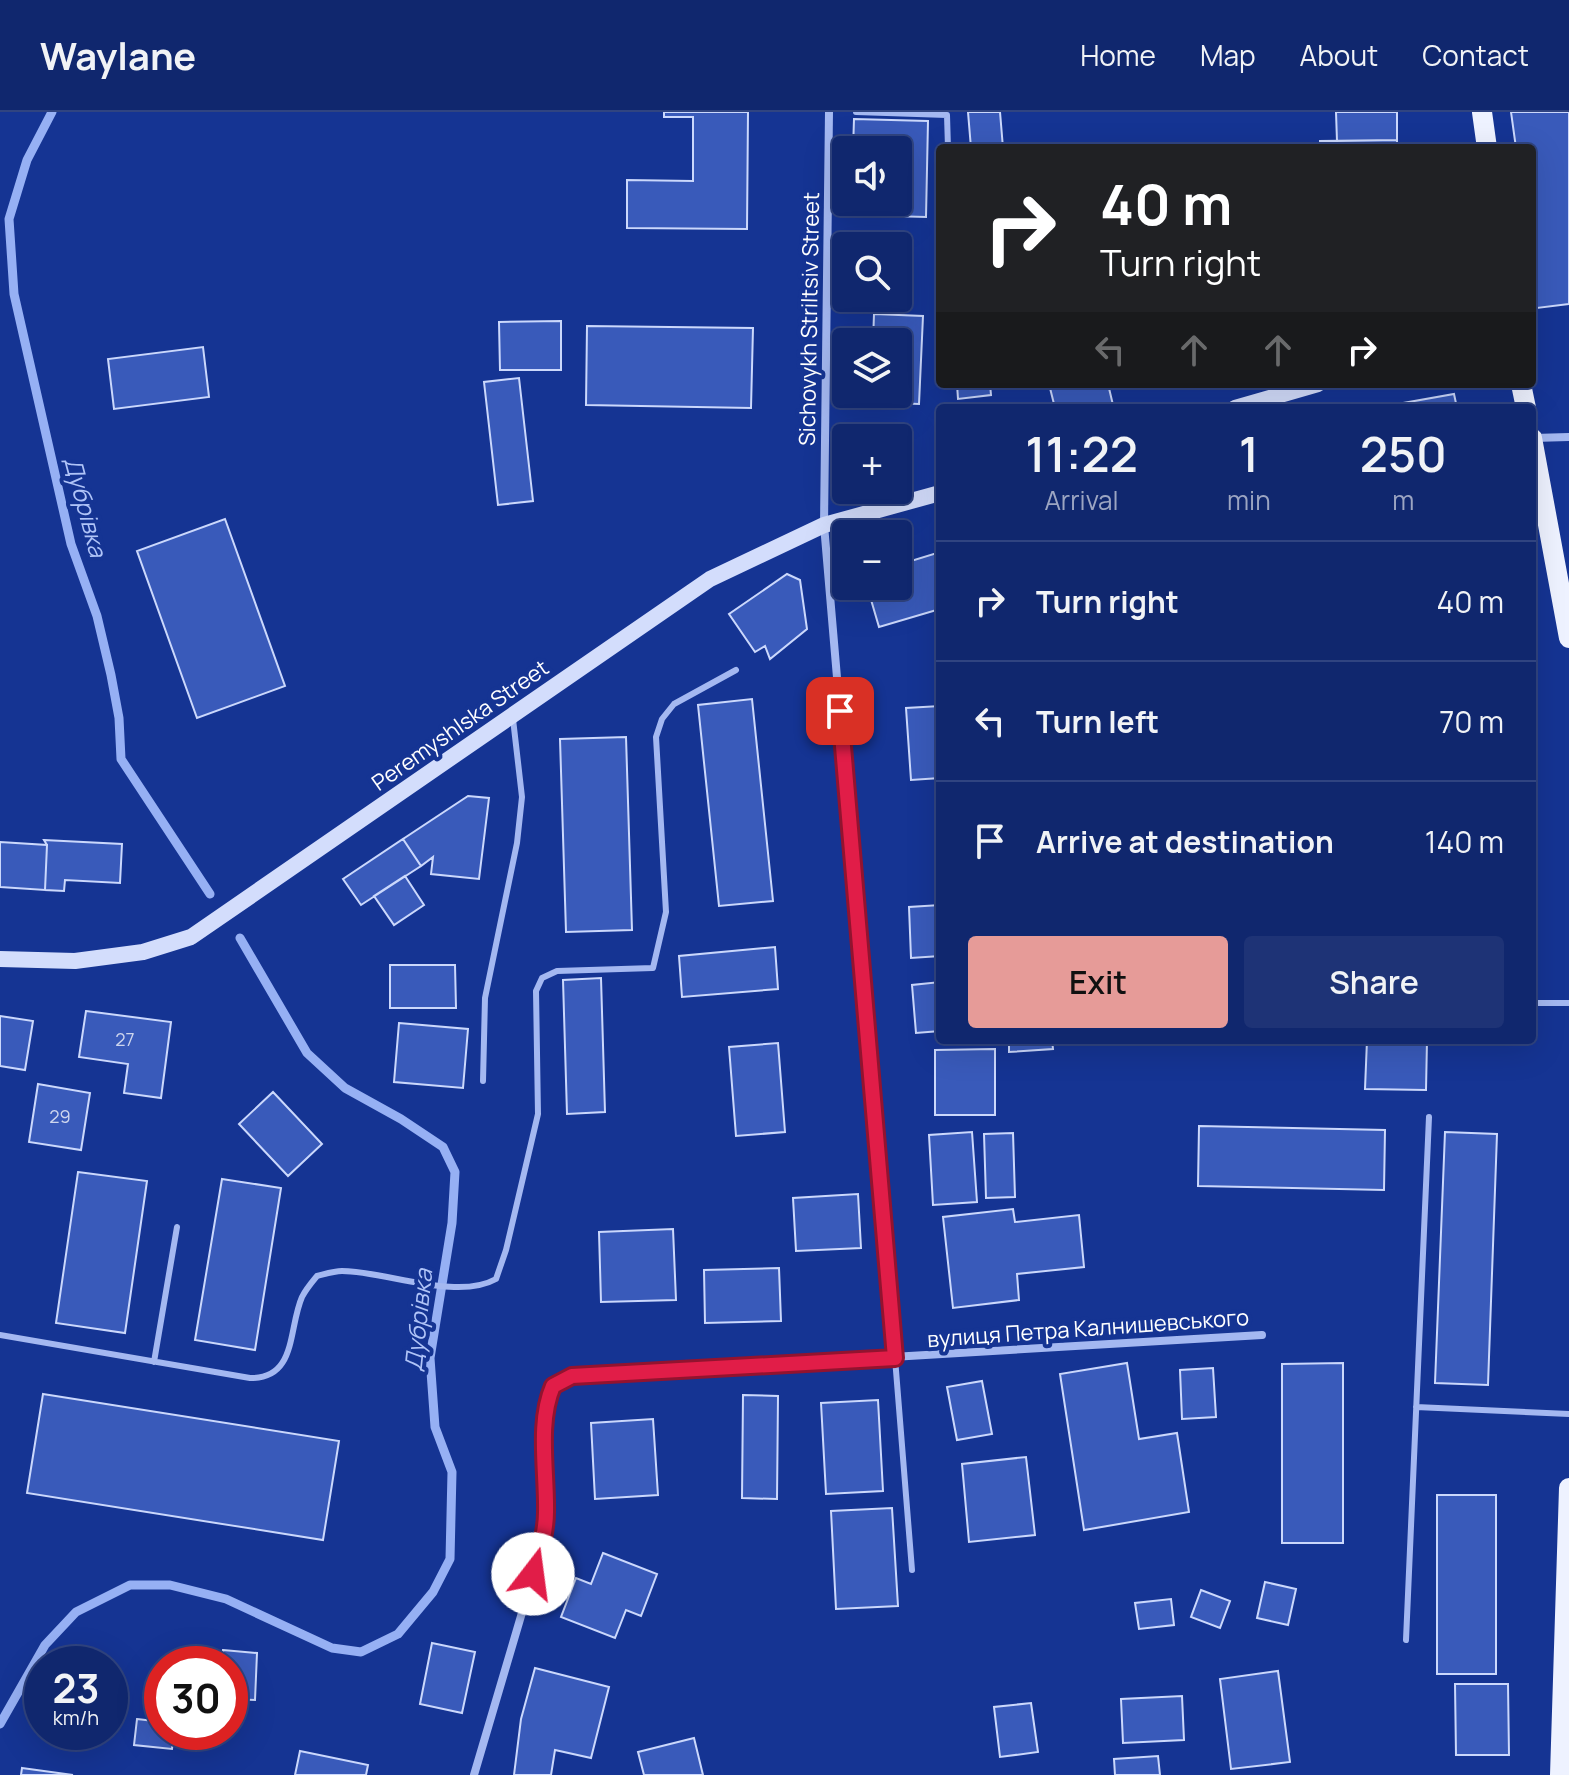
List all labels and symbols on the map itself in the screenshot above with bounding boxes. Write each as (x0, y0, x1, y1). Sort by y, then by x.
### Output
street label: Sichovykh Striltsiv Street (792, 192, 826, 446)
water label: Дубрівка (57, 453, 116, 562)
street label: Peremyshlska Street (366, 653, 555, 797)
pin (806, 677, 874, 745)
house number: 27 (115, 1027, 135, 1051)
house number: 29 (49, 1104, 71, 1128)
water label: Дубрівка (396, 1266, 439, 1372)
street label: вулиця Петра Калнишевського (926, 1302, 1250, 1354)
position arrow (491, 1532, 575, 1616)
speed limit sign: 30 (144, 1646, 248, 1750)

